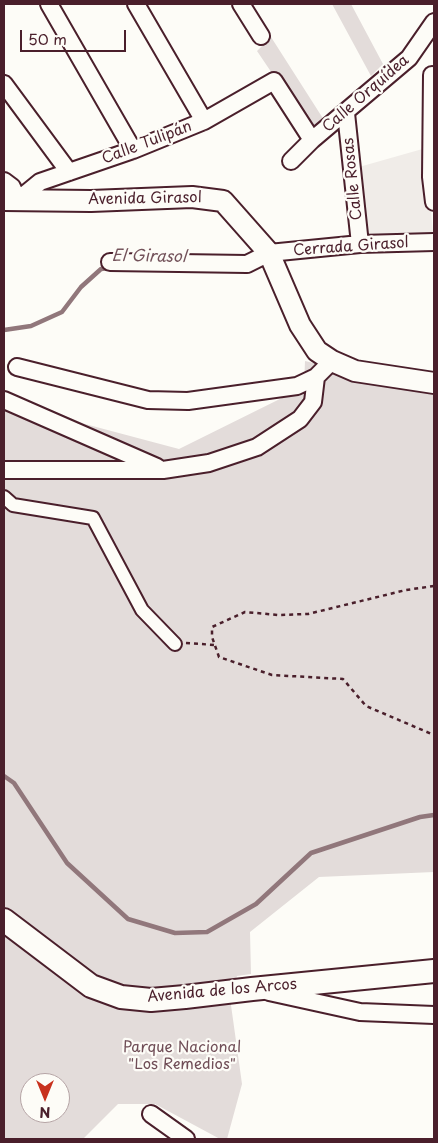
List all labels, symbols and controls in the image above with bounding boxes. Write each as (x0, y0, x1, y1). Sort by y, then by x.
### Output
scale bar (22, 20, 129, 52)
text: 50 m (28, 27, 67, 50)
street label: Calle Orquídea (319, 52, 413, 136)
street label: Calle Tulipán (100, 118, 194, 168)
street label: Calle Rosas (340, 137, 366, 221)
street label: Avenida Girasol (88, 189, 202, 209)
street label: Cerrada Girasol (292, 234, 410, 260)
water label: El Girasol (112, 247, 186, 267)
street label: Avenida de los Arcos (147, 975, 297, 1007)
park label: Parque Nacional "Los Remedios" (123, 1039, 241, 1074)
north arrow (20, 1073, 70, 1123)
text: N (39, 1102, 51, 1123)

